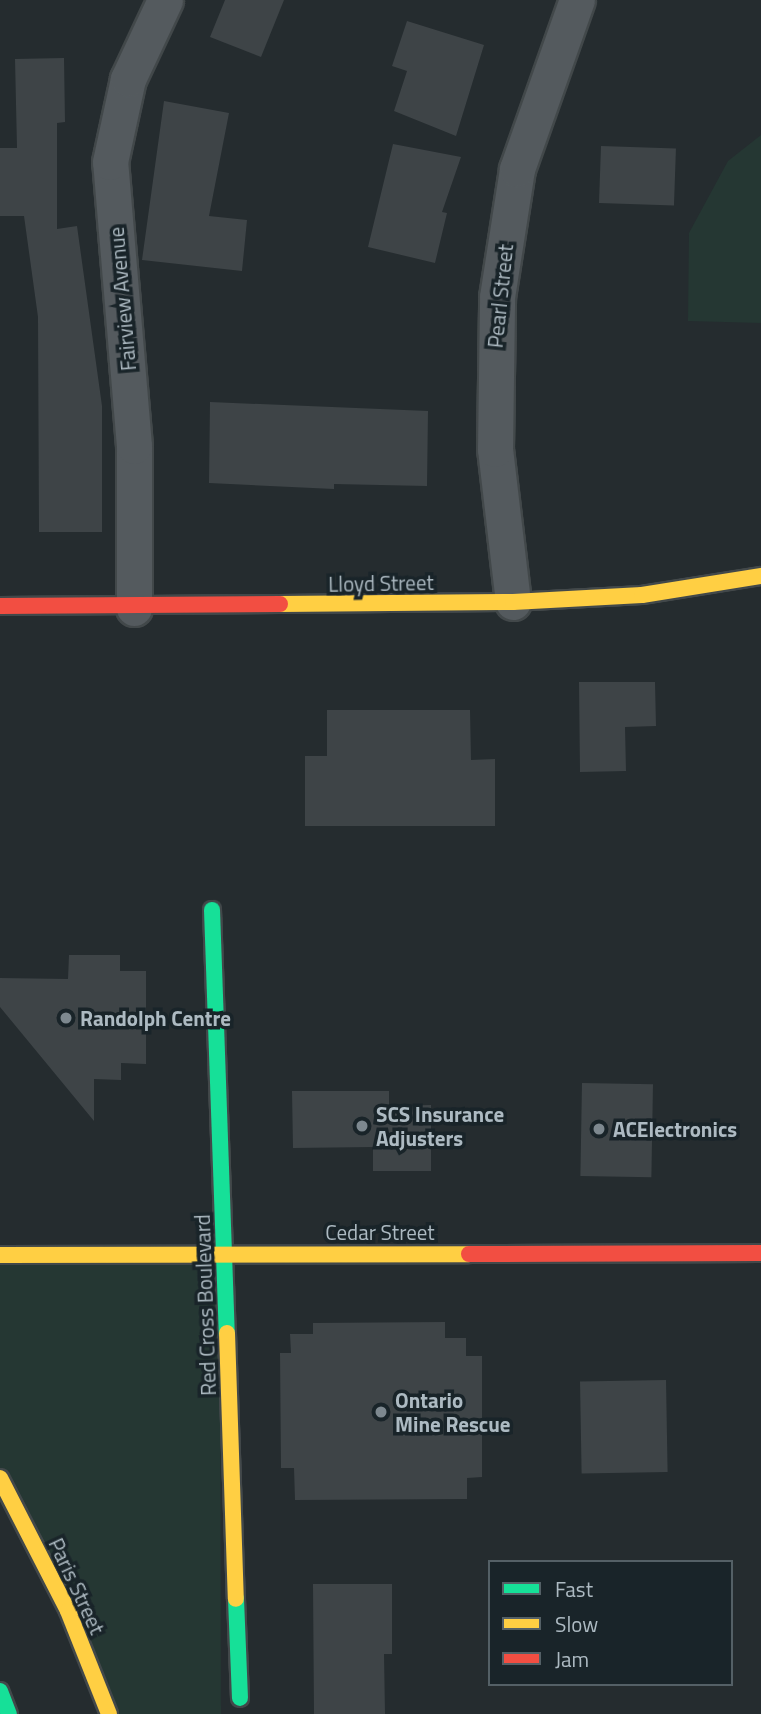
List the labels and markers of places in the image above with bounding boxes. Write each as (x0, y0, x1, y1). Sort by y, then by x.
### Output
place label: Randolph Centre (80, 1005, 231, 1031)
marker: Randolph Centre (58, 1010, 74, 1026)
place label: SCS Insurance Adjusters (376, 1101, 504, 1151)
place label: ACElectronics (613, 1116, 737, 1142)
marker: SCS Insurance Adjusters (354, 1118, 370, 1134)
marker: ACElectronics (591, 1121, 607, 1137)
place label: Ontario Mine Rescue (395, 1387, 511, 1437)
marker: Ontario Mine Rescue (373, 1404, 389, 1420)

